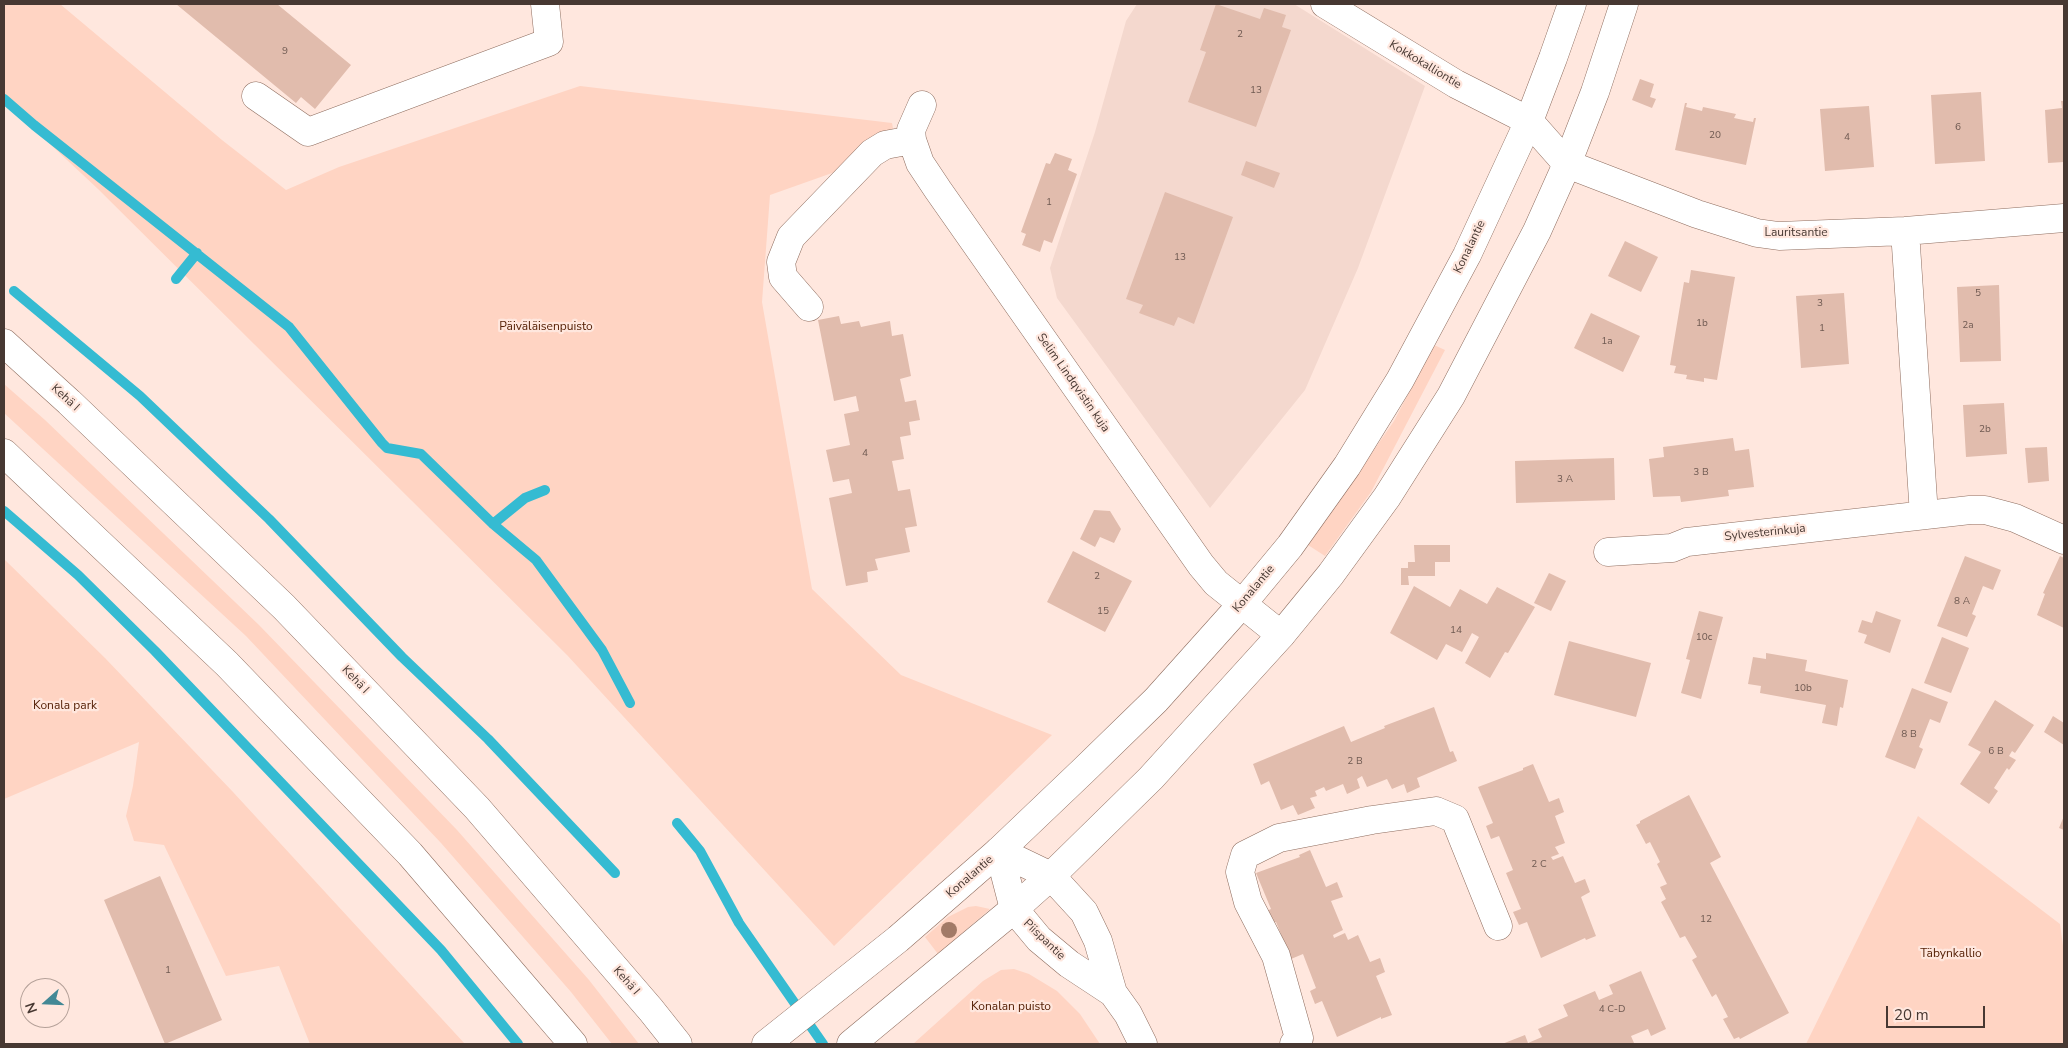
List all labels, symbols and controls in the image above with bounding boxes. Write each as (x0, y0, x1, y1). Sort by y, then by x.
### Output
house number: 2 (1237, 29, 1243, 41)
street label: Kokkokalliontie (1386, 38, 1464, 92)
house number: 9 (282, 46, 288, 58)
house number: 13 (1250, 85, 1262, 97)
house number: 6 (1955, 122, 1961, 134)
house number: 20 (1709, 130, 1721, 142)
house number: 4 (1844, 132, 1850, 144)
house number: 1 (1046, 197, 1052, 209)
street label: Konalantie (1451, 218, 1489, 276)
street label: Lauritsantie (1764, 226, 1828, 240)
house number: 13 (1174, 252, 1186, 264)
house number: 5 (1975, 288, 1981, 300)
house number: 3 (1817, 298, 1823, 310)
house number: 1b (1696, 318, 1708, 330)
park label: Päiväläisenpuisto (499, 320, 593, 334)
house number: 2a (1962, 320, 1974, 332)
house number: 1 (1819, 323, 1825, 335)
street label: Selim Lindqvistin kuja (1034, 331, 1112, 435)
house number: 1a (1601, 336, 1613, 348)
street label: Kehä I (48, 382, 82, 414)
house number: 2b (1979, 424, 1991, 436)
house number: 4 (862, 448, 868, 460)
house number: 3 B (1693, 467, 1709, 479)
house number: 3 A (1557, 474, 1573, 486)
street label: Sylvesterinkuja (1724, 522, 1806, 544)
street label: Konalantie (1230, 562, 1278, 616)
house number: 2 (1094, 571, 1100, 583)
house number: 8 A (1954, 596, 1970, 608)
house number: 15 (1097, 606, 1109, 618)
house number: 14 (1450, 625, 1462, 637)
house number: 10c (1696, 632, 1712, 644)
street label: Kehä I (338, 663, 372, 697)
house number: 10b (1794, 683, 1812, 695)
park label: Konala park (33, 699, 97, 713)
house number: 8 B (1901, 729, 1917, 741)
house number: 6 B (1988, 746, 2004, 758)
house number: 2 B (1347, 756, 1363, 768)
street label: Konalantie (944, 853, 996, 901)
house number: 2 C (1531, 859, 1547, 871)
house number: 12 (1700, 914, 1712, 926)
street label: Piispantie (1020, 917, 1068, 963)
park label: Täbynkallio (1920, 947, 1982, 961)
street label: Kehä I (610, 964, 642, 998)
house number: 1 (165, 965, 171, 977)
north arrow (20, 978, 70, 1028)
scale bar (1888, 996, 1987, 1028)
text: N (21, 1000, 42, 1016)
park label: Konalan puisto (971, 1000, 1051, 1014)
house number: 4 C-D (1599, 1004, 1625, 1016)
text: 20 m (1894, 1005, 1929, 1025)

